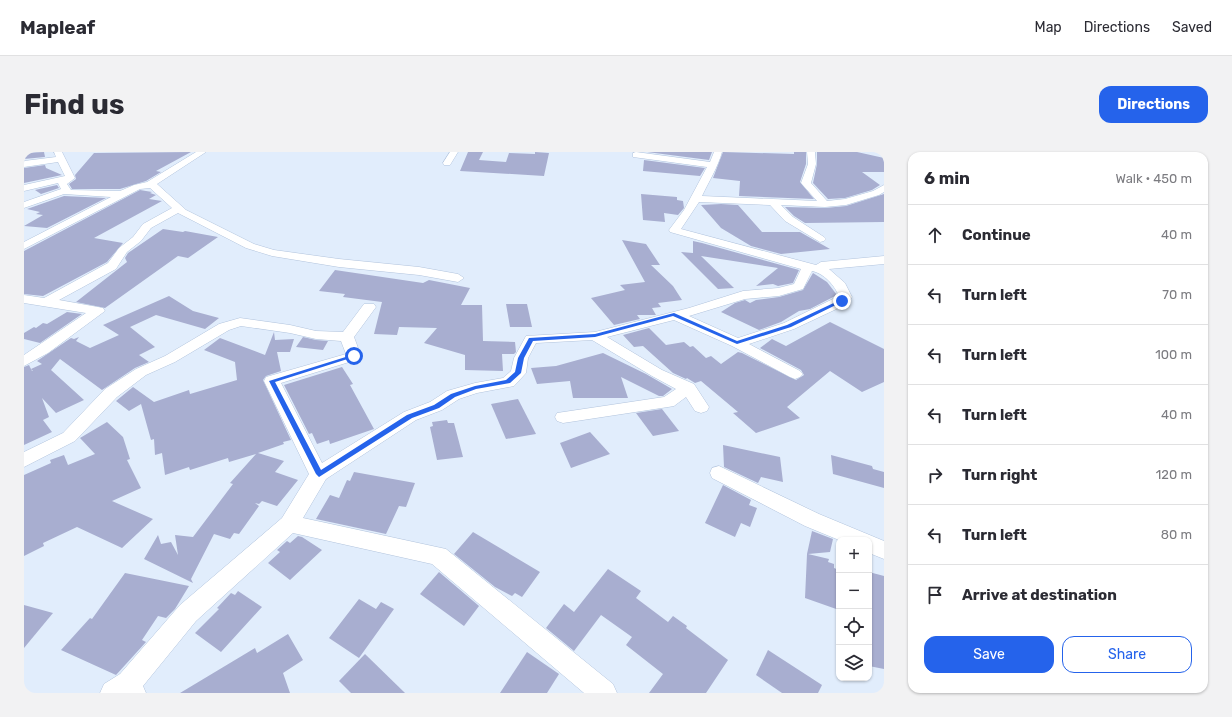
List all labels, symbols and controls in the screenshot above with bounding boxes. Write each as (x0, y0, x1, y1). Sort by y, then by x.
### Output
text: Mapleaf (20, 16, 95, 39)
text: Map (1035, 19, 1062, 36)
text: Directions (1084, 19, 1150, 36)
text: Saved (1172, 19, 1212, 36)
button: Directions (1099, 86, 1208, 123)
text: Find us (24, 88, 124, 121)
text: 6 min (924, 168, 970, 188)
text: Walk · 450 m (1116, 171, 1192, 186)
icon: ahead (924, 224, 946, 246)
text: Continue (962, 226, 1031, 244)
text: 40 m (1161, 227, 1192, 242)
icon: left (924, 284, 946, 306)
text: Turn left (962, 286, 1027, 304)
text: 70 m (1162, 287, 1192, 302)
route end (833, 292, 851, 310)
icon: left (924, 344, 946, 366)
text: Turn left (962, 346, 1027, 364)
route start (345, 347, 363, 365)
text: 100 m (1155, 347, 1192, 362)
icon: left (924, 404, 946, 426)
text: Turn left (962, 406, 1027, 424)
text: 40 m (1161, 407, 1192, 422)
icon: right (924, 464, 946, 486)
text: Turn right (962, 466, 1037, 484)
text: 120 m (1156, 467, 1192, 482)
icon: left (924, 524, 946, 546)
text: Turn left (962, 526, 1027, 544)
text: 80 m (1161, 527, 1192, 542)
map controls (836, 537, 872, 681)
button: + (836, 537, 872, 573)
button: − (836, 573, 872, 609)
icon: arrive (924, 584, 946, 606)
text: Arrive at destination (962, 586, 1117, 604)
button: locate (836, 609, 872, 645)
button: Save (924, 636, 1054, 673)
button: Share (1062, 636, 1192, 673)
button: layers (836, 645, 872, 681)

